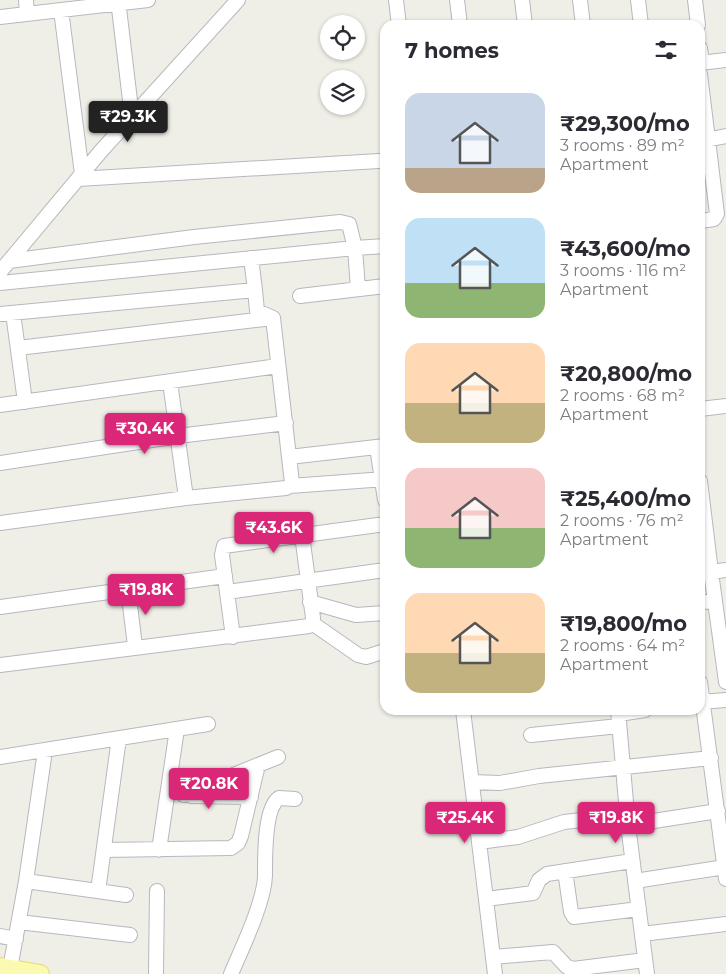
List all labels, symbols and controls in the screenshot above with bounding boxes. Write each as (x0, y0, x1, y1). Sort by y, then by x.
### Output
map controls (320, 15, 365, 115)
button: locate (320, 15, 365, 60)
icon: filters (652, 36, 680, 64)
text: 7 homes (405, 38, 499, 63)
button: layers (320, 70, 365, 115)
pin: ₹29.3K (87, 100, 169, 143)
text: ₹29.3K (100, 107, 156, 126)
text: ₹29,300/mo (560, 111, 690, 136)
icon: home (445, 113, 505, 173)
text: 3 rooms · 89 m² (560, 136, 685, 155)
text: Apartment (560, 155, 649, 174)
text: ₹43,600/mo (560, 236, 691, 261)
icon: home (445, 238, 505, 298)
text: 3 rooms · 116 m² (560, 261, 686, 280)
text: Apartment (560, 280, 649, 299)
text: ₹20,800/mo (560, 361, 692, 386)
icon: home (445, 363, 505, 423)
text: 2 rooms · 68 m² (560, 386, 685, 405)
text: Apartment (560, 405, 649, 424)
pin: ₹30.4K (104, 412, 186, 455)
text: ₹30.4K (116, 419, 174, 438)
text: ₹25,400/mo (560, 486, 691, 511)
icon: home (445, 488, 505, 548)
text: 2 rooms · 76 m² (560, 511, 684, 530)
pin: ₹43.6K (233, 512, 315, 554)
text: ₹43.6K (245, 518, 303, 537)
text: Apartment (560, 530, 649, 549)
pin: ₹19.8K (105, 574, 187, 616)
text: ₹19.8K (119, 580, 173, 599)
text: ₹19,800/mo (560, 611, 687, 636)
icon: home (445, 613, 505, 673)
text: 2 rooms · 64 m² (560, 636, 685, 655)
text: Apartment (560, 655, 649, 674)
pin: ₹20.8K (168, 768, 250, 810)
text: ₹20.8K (180, 774, 238, 793)
pin: ₹25.4K (424, 802, 506, 844)
pin: ₹19.8K (575, 802, 657, 844)
text: ₹25.4K (436, 808, 494, 827)
text: ₹19.8K (589, 808, 643, 827)

